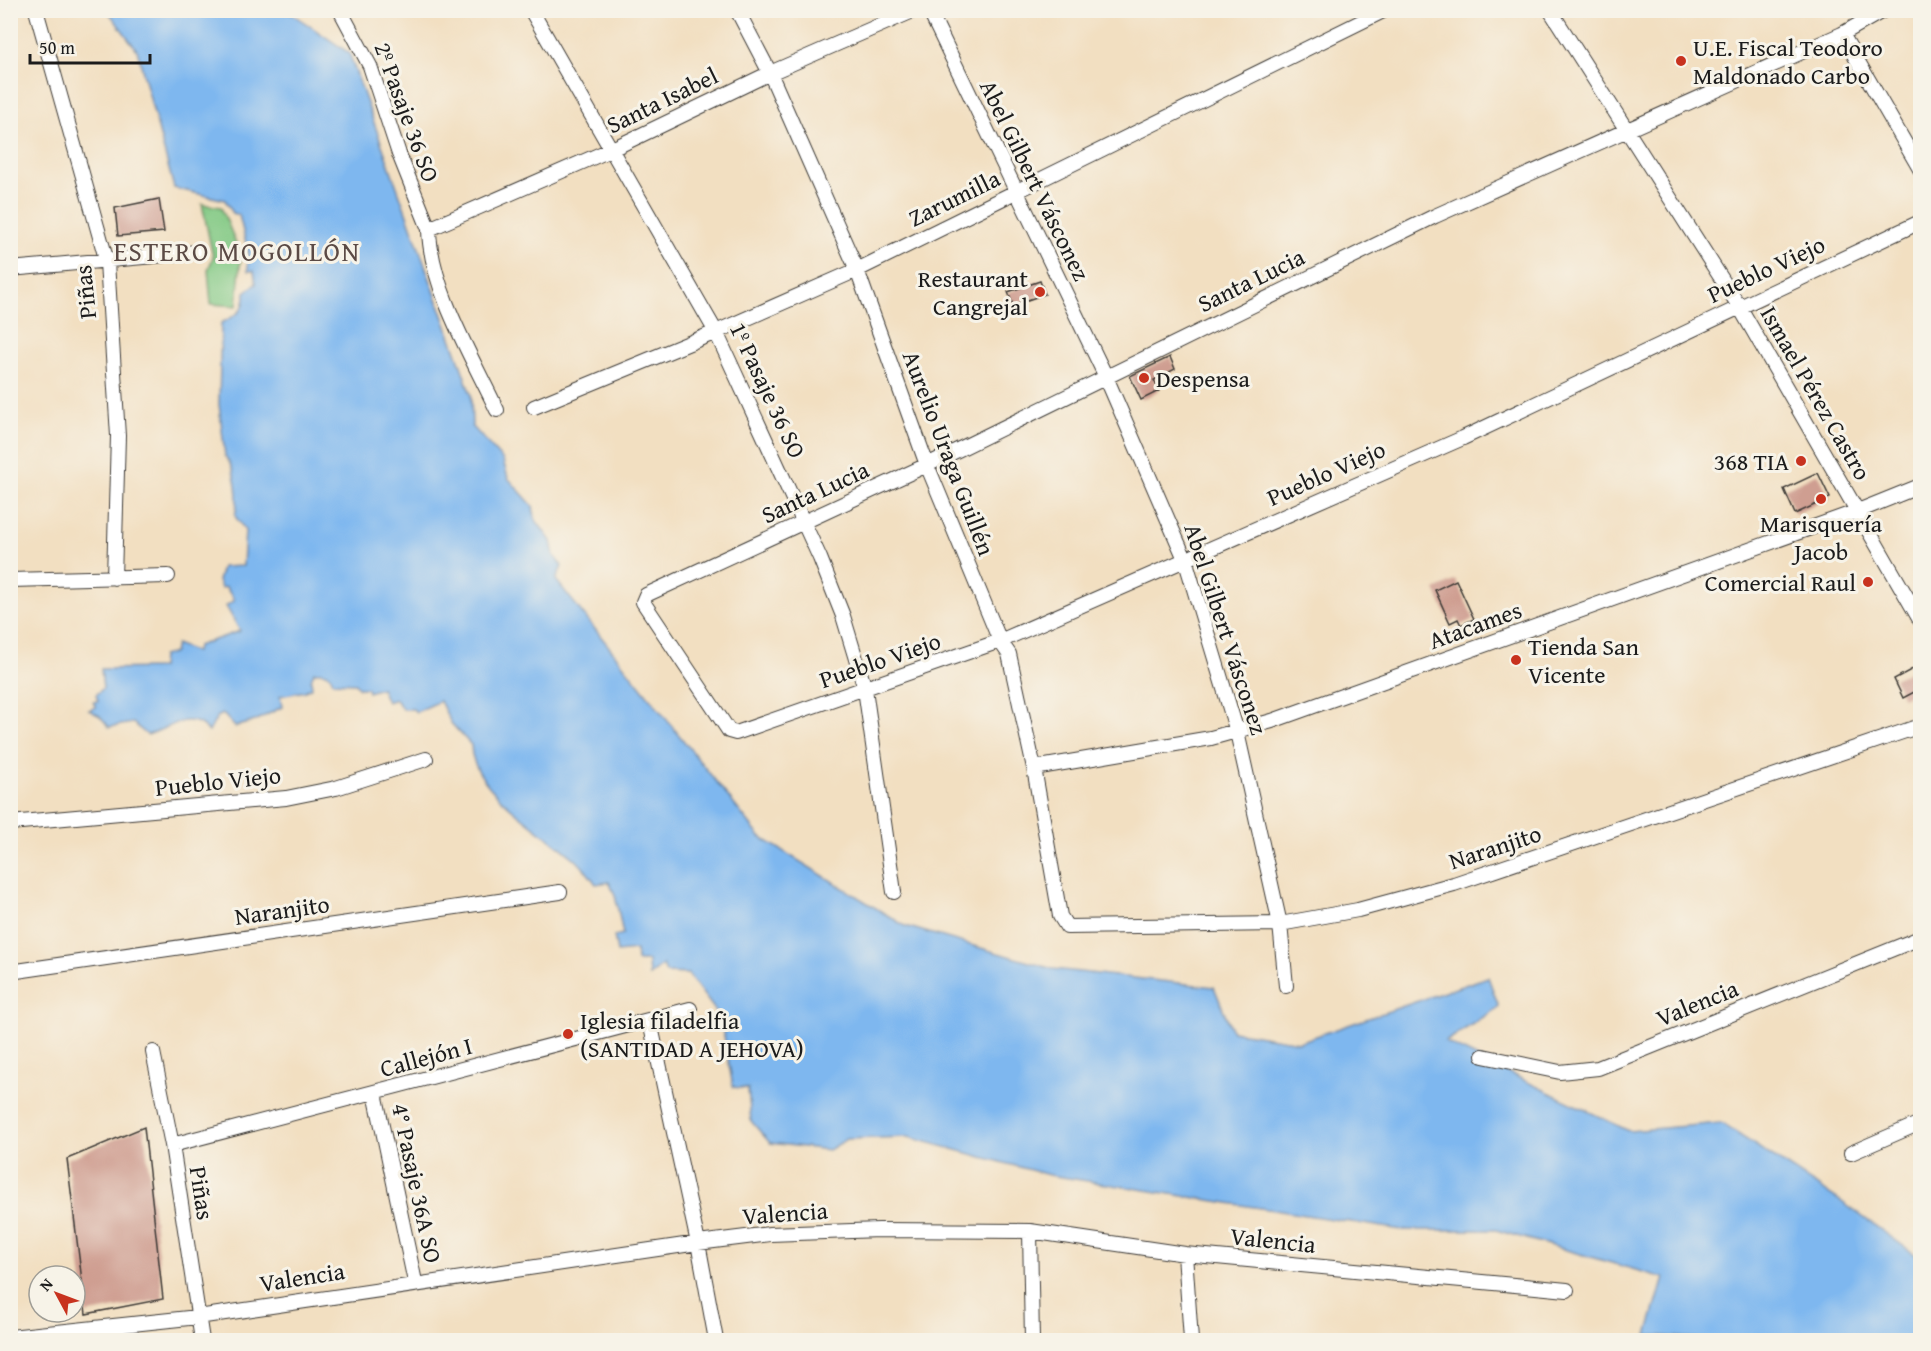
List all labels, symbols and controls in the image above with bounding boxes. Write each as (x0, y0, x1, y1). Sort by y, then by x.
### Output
scale bar (30, 27, 150, 65)
place label: U.E. Fiscal Teodoro Maldonado Carbo (1693, 30, 1883, 93)
text: 50 m (39, 34, 75, 61)
street label: 2º Pasaje 36 SO (366, 37, 448, 187)
marker: U.E. Fiscal Teodoro Maldonado Carbo (1674, 54, 1688, 68)
street label: Santa Isabel (600, 58, 724, 142)
street label: Abel Gilbert Vásconez (971, 73, 1099, 287)
street label: Zarumilla (902, 160, 1006, 235)
street label: Pueblo Viejo (1701, 226, 1831, 312)
district label: ESTERO MOGOLLÓN (113, 231, 361, 271)
street label: Santa Lucia (1192, 239, 1311, 321)
place label: Restaurant Cangrejal (918, 261, 1029, 324)
street label: Piñas (65, 263, 105, 321)
marker: Restaurant Cangrejal (1033, 285, 1047, 299)
street label: Ismael Pérez Castro (1752, 299, 1880, 487)
street label: 1º Pasaje 36 SO (721, 316, 815, 464)
street label: Aurelio Uraga Guillén (894, 346, 1004, 561)
place label: Despensa (1156, 361, 1251, 396)
marker: Despensa (1137, 371, 1151, 385)
street label: Pueblo Viejo (1261, 431, 1391, 515)
place label: 368 TIA (1714, 444, 1789, 479)
street label: Santa Lucia (755, 452, 875, 532)
marker: 368 TIA (1794, 454, 1808, 468)
marker: Marisquería Jacob (1814, 492, 1828, 506)
place label: Marisquería Jacob (1760, 506, 1883, 569)
street label: Abel Gilbert Vásconez (1175, 519, 1277, 739)
place label: Comercial Raul (1705, 565, 1856, 600)
marker: Comercial Raul (1861, 575, 1875, 589)
street label: Atacames (1424, 592, 1526, 658)
street label: Pueblo Viejo (815, 623, 945, 697)
place label: Tienda San Vicente (1528, 629, 1639, 692)
marker: Tienda San Vicente (1509, 653, 1523, 667)
street label: Pueblo Viejo (153, 757, 283, 805)
street label: Naranjito (1444, 816, 1546, 878)
street label: Naranjito (232, 886, 332, 934)
street label: Valencia (1651, 970, 1744, 1035)
place label: Iglesia filadelfia (SANTIDAD A JEHOVA) (580, 1003, 804, 1066)
marker: Iglesia filadelfia (SANTIDAD A JEHOVA) (561, 1027, 575, 1041)
street label: Callejón I (376, 1028, 476, 1086)
street label: 4° Pasaje 36A SO (383, 1100, 451, 1266)
street label: Piñas (180, 1164, 224, 1222)
street label: Valencia (741, 1193, 830, 1233)
street label: Valencia (1228, 1218, 1318, 1262)
street label: Valencia (257, 1253, 348, 1301)
north arrow (27, 1264, 87, 1324)
text: N (33, 1272, 58, 1296)

